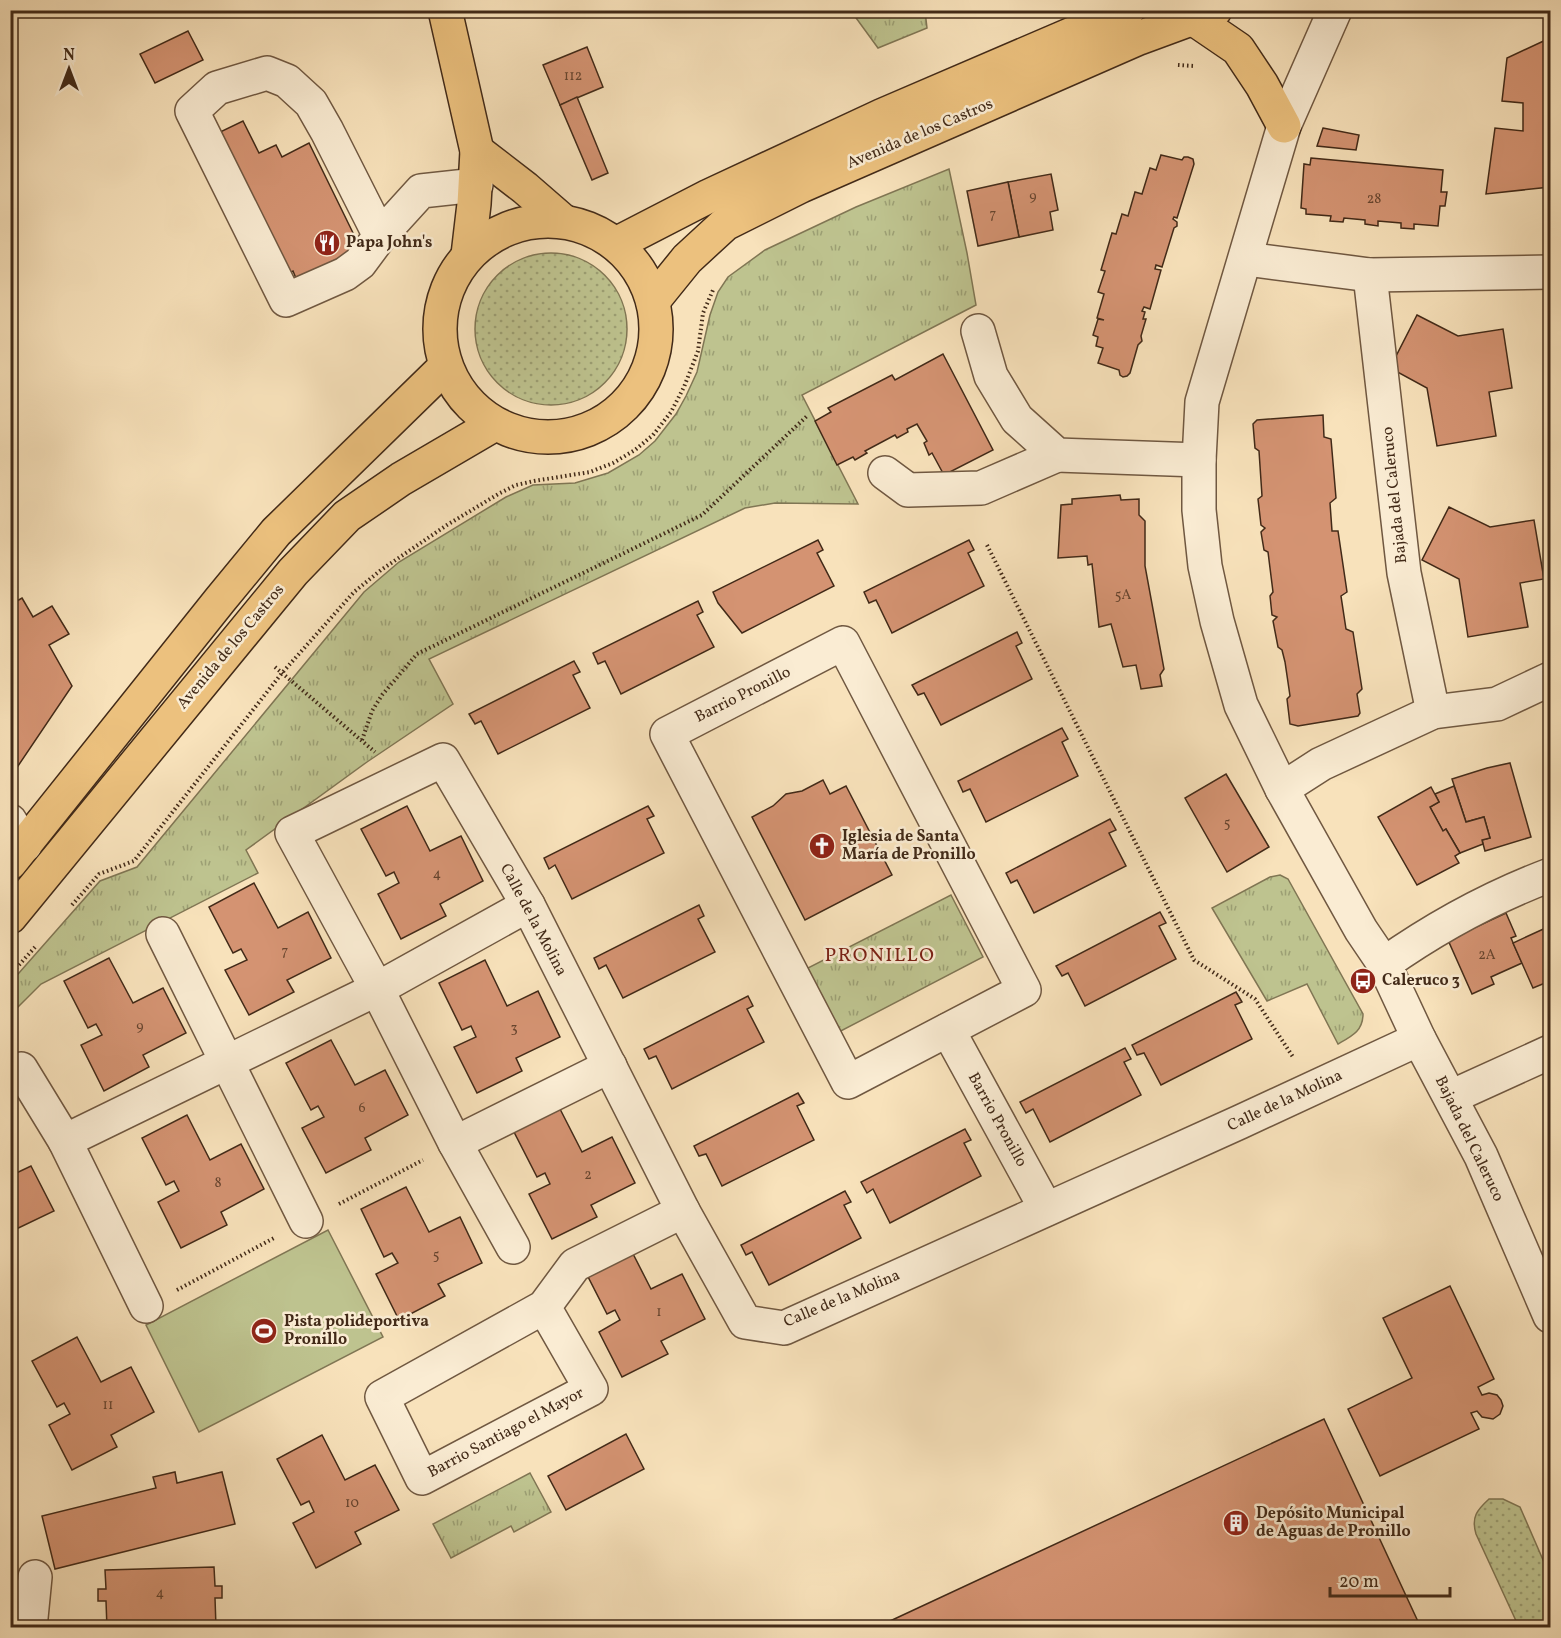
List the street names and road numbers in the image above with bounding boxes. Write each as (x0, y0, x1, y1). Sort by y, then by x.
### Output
street label: Avenida de los Castros (844, 93, 997, 175)
street label: Bajada del Caleruco (1377, 426, 1413, 564)
street label: Avenida de los Castros (172, 580, 290, 714)
street label: Barrio Pronillo (691, 661, 795, 729)
street label: Calle de la Molina (494, 860, 572, 980)
street label: Calle de la Molina (1224, 1065, 1346, 1137)
street label: Barrio Pronillo (962, 1069, 1032, 1171)
street label: Bajada del Caleruco (1429, 1072, 1509, 1206)
street label: Calle de la Molina (780, 1265, 904, 1333)
street label: Barrio Santiago el Mayor (424, 1382, 588, 1484)

